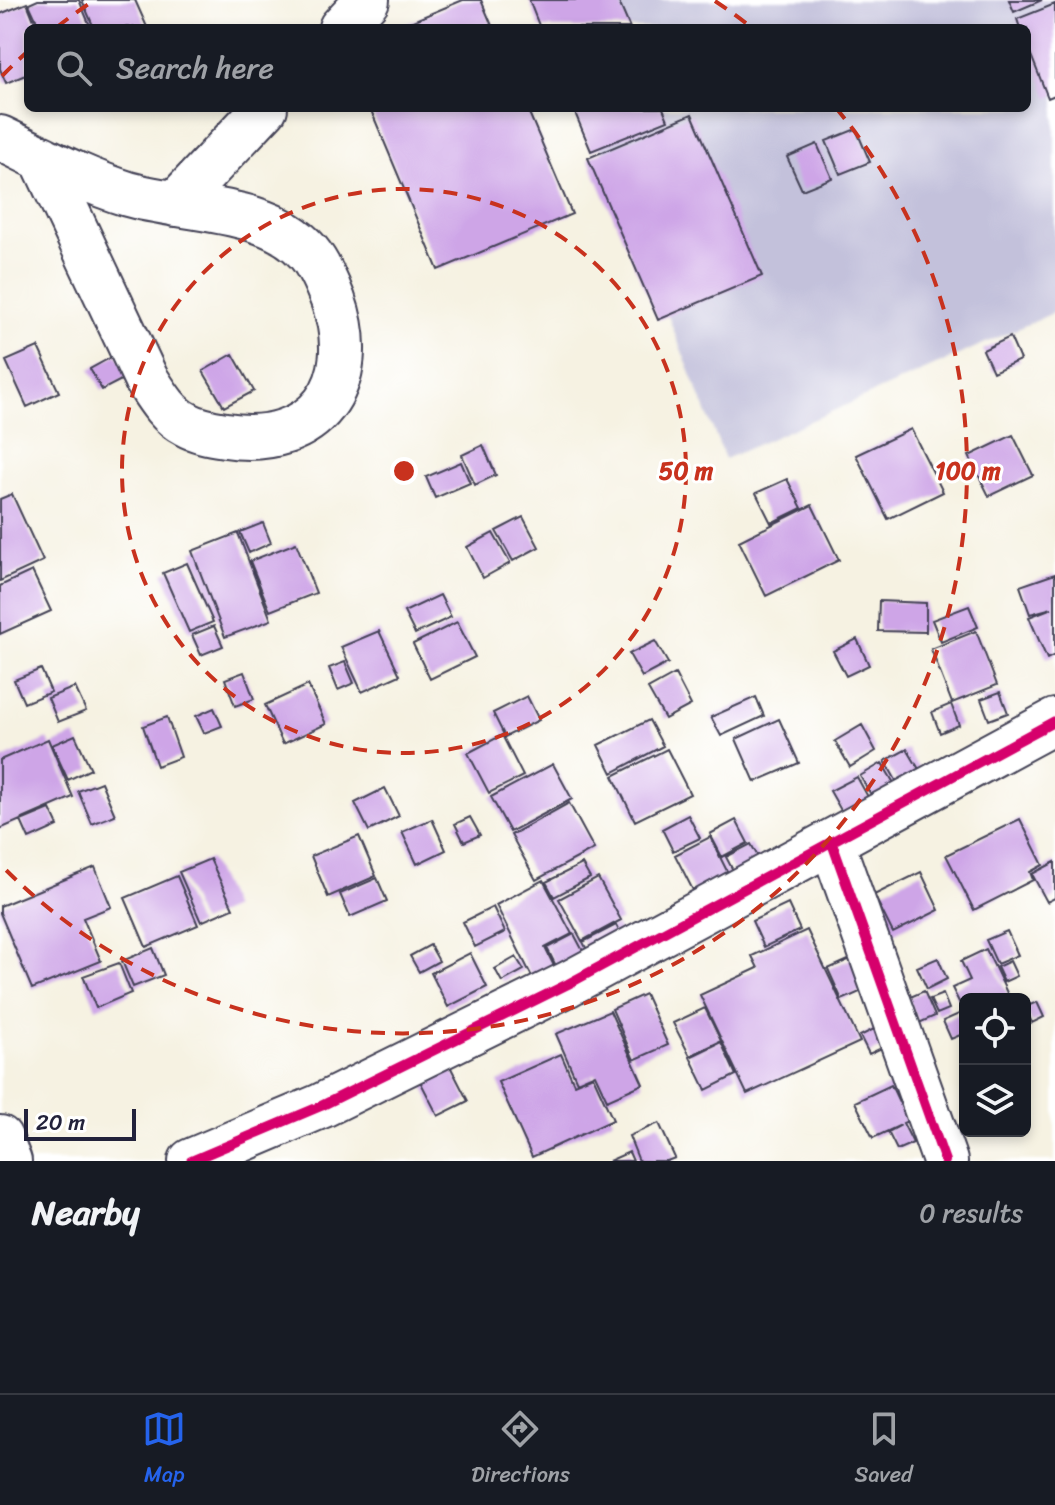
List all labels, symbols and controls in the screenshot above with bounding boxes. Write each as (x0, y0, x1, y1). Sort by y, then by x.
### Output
search box (24, 24, 1031, 112)
text: Search here (116, 41, 274, 95)
icon: search (52, 46, 96, 90)
text: 50 m (659, 450, 714, 492)
text: 100 m (935, 450, 1001, 492)
centre of rings (390, 457, 418, 485)
map controls (959, 993, 1031, 1137)
button: locate (959, 993, 1031, 1065)
button: layers (959, 1065, 1031, 1137)
text: 20 m (36, 1103, 85, 1142)
scale bar (24, 1105, 136, 1141)
text: Nearby (32, 1183, 140, 1243)
text: 0 results (919, 1190, 1023, 1236)
tab: Map (142, 1407, 186, 1494)
tab: Directions (471, 1407, 570, 1494)
tab: Saved (855, 1407, 913, 1494)

